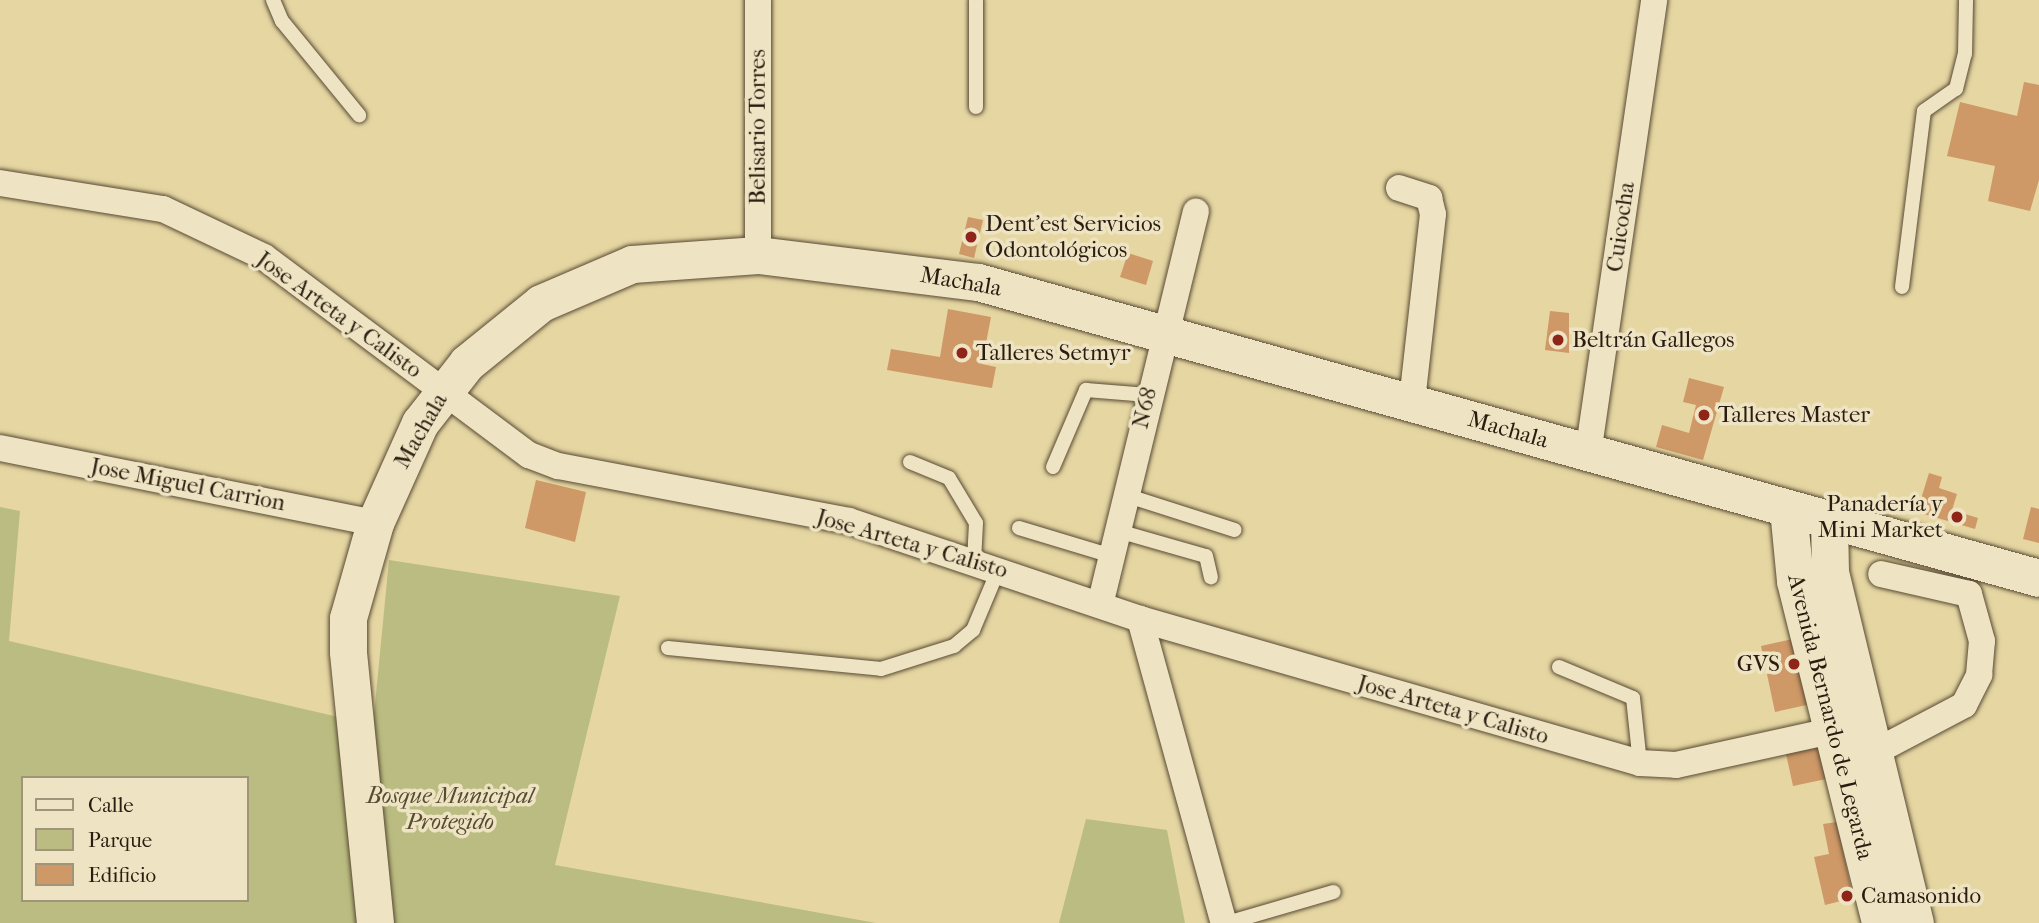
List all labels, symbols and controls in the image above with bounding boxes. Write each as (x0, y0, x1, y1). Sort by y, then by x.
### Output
street label: Belisario Torres (744, 49, 772, 205)
street label: Cuicocha (1601, 180, 1641, 274)
place label: Dent'est Servicios Odontológicos (985, 210, 1161, 264)
marker: Dent'est Servicios Odontológicos (963, 229, 979, 245)
street label: Jose Arteta y Calisto (251, 246, 427, 384)
street label: Machala (918, 261, 1004, 303)
place label: Beltrán Gallegos (1572, 326, 1735, 354)
marker: Beltrán Gallegos (1550, 332, 1566, 348)
place label: Talleres Setmyr (976, 339, 1131, 367)
marker: Talleres Setmyr (954, 345, 970, 361)
street label: N68 (1127, 385, 1163, 431)
street label: Machala (388, 388, 454, 474)
place label: Talleres Master (1718, 401, 1870, 429)
street label: Machala (1465, 405, 1551, 455)
marker: Talleres Master (1696, 407, 1712, 423)
street label: Jose Miguel Carrion (88, 453, 288, 517)
place label: Panadería y Mini Market (1818, 490, 1943, 544)
street label: Jose Arteta y Calisto (813, 503, 1011, 585)
marker: Panadería y Mini Market (1949, 509, 1965, 525)
street label: Avenida Bernardo de Legarda (1781, 571, 1879, 863)
place label: GVS (1737, 650, 1780, 678)
marker: GVS (1786, 656, 1802, 672)
street label: Jose Arteta y Calisto (1354, 669, 1552, 751)
legend (21, 776, 248, 902)
park label: Bosque Municipal Protegido (366, 782, 534, 836)
text: Calle (88, 793, 134, 817)
text: Parque (88, 828, 152, 852)
text: Edificio (88, 863, 156, 887)
place label: Camasonido (1861, 882, 1981, 910)
marker: Camasonido (1839, 888, 1855, 904)

